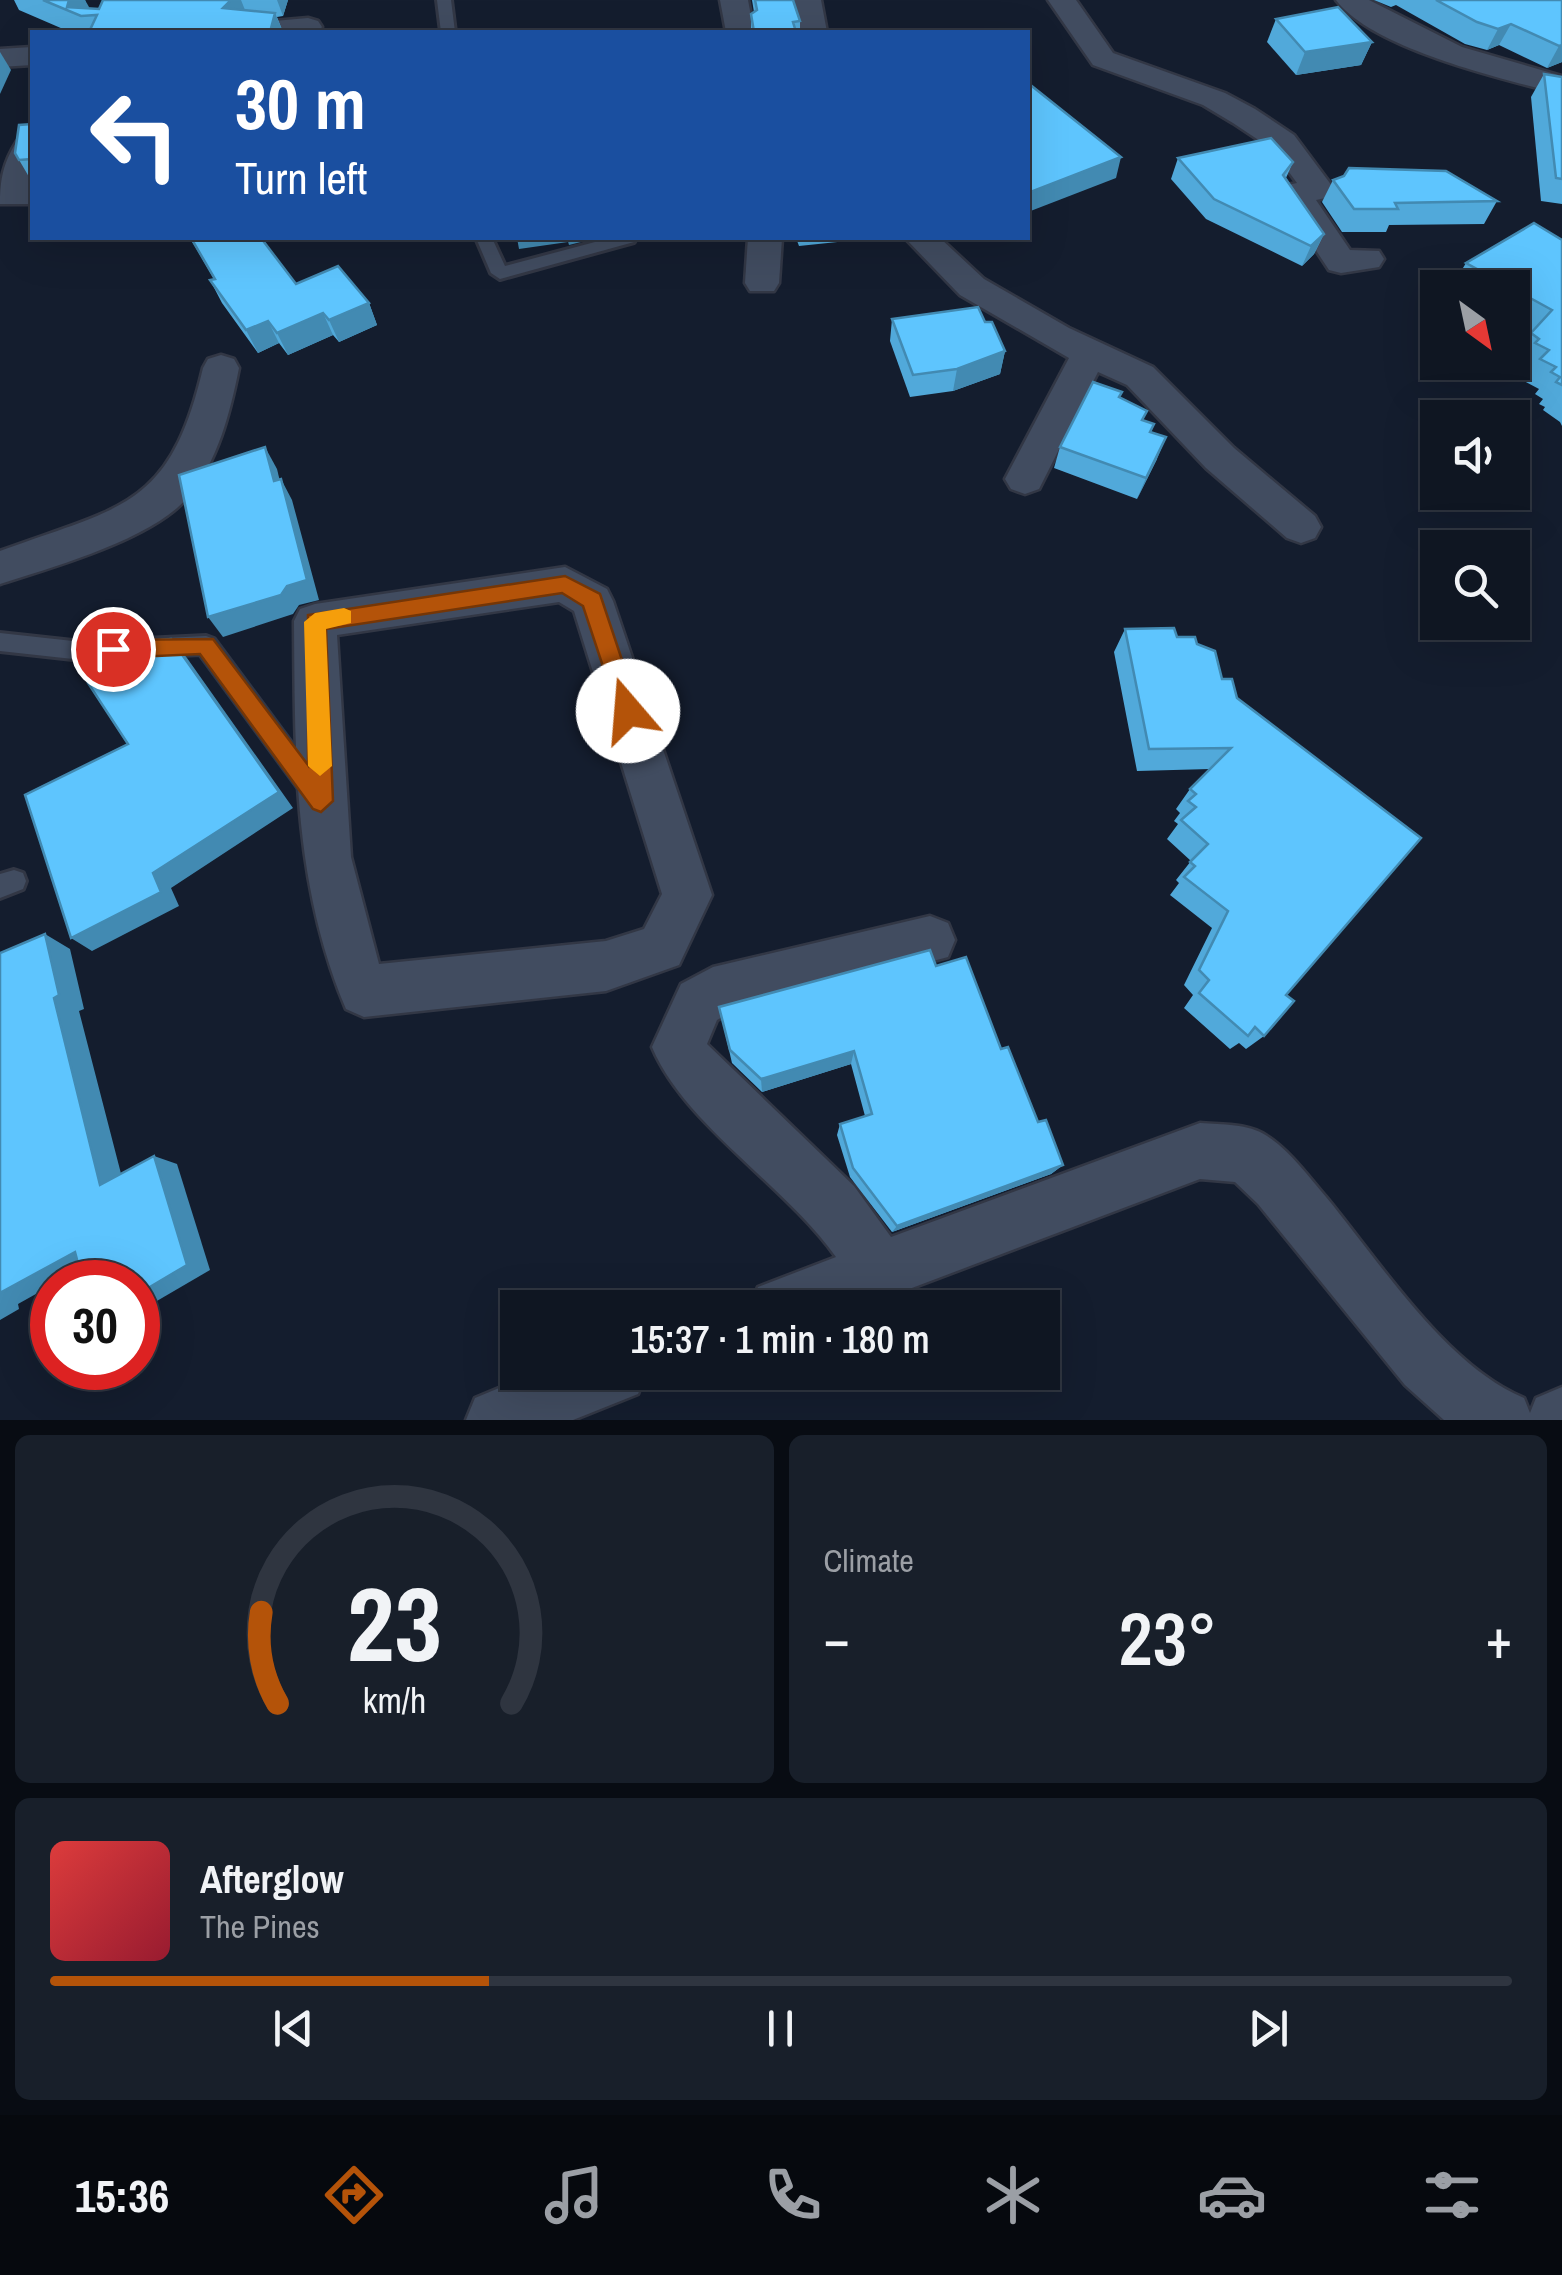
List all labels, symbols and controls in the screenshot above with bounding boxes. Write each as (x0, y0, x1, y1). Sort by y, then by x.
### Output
text: 30 m (235, 57, 366, 151)
icon: left (70, 70, 200, 200)
text: Turn left (235, 147, 367, 208)
north arrow (1420, 270, 1530, 380)
map controls (1420, 270, 1530, 640)
button: sound (1420, 400, 1530, 510)
button: search (1420, 530, 1530, 640)
pin (71, 607, 156, 692)
icon: arrive (86, 622, 141, 677)
position arrow (576, 659, 680, 763)
speed limit sign: 30 (30, 1260, 160, 1390)
text: 15:37 · 1 min · 180 m (630, 1314, 930, 1365)
text: Climate (824, 1539, 914, 1582)
text: 23 (347, 1553, 442, 1693)
text: 23° (1119, 1587, 1217, 1688)
text: − (824, 1601, 850, 1675)
text: + (1486, 1601, 1512, 1675)
text: km/h (362, 1676, 426, 1724)
text: Afterglow (200, 1854, 344, 1905)
text: The Pines (200, 1905, 320, 1948)
icon: previous (266, 2001, 321, 2056)
icon: pause (753, 2001, 808, 2056)
icon: next (1241, 2001, 1296, 2056)
icon: directions (319, 2160, 389, 2230)
icon: music (539, 2160, 609, 2230)
icon: phone (758, 2160, 828, 2230)
icon: climate (978, 2160, 1048, 2230)
icon: car (1197, 2160, 1267, 2230)
icon: filters (1417, 2160, 1487, 2230)
text: 15:36 (75, 2165, 169, 2226)

